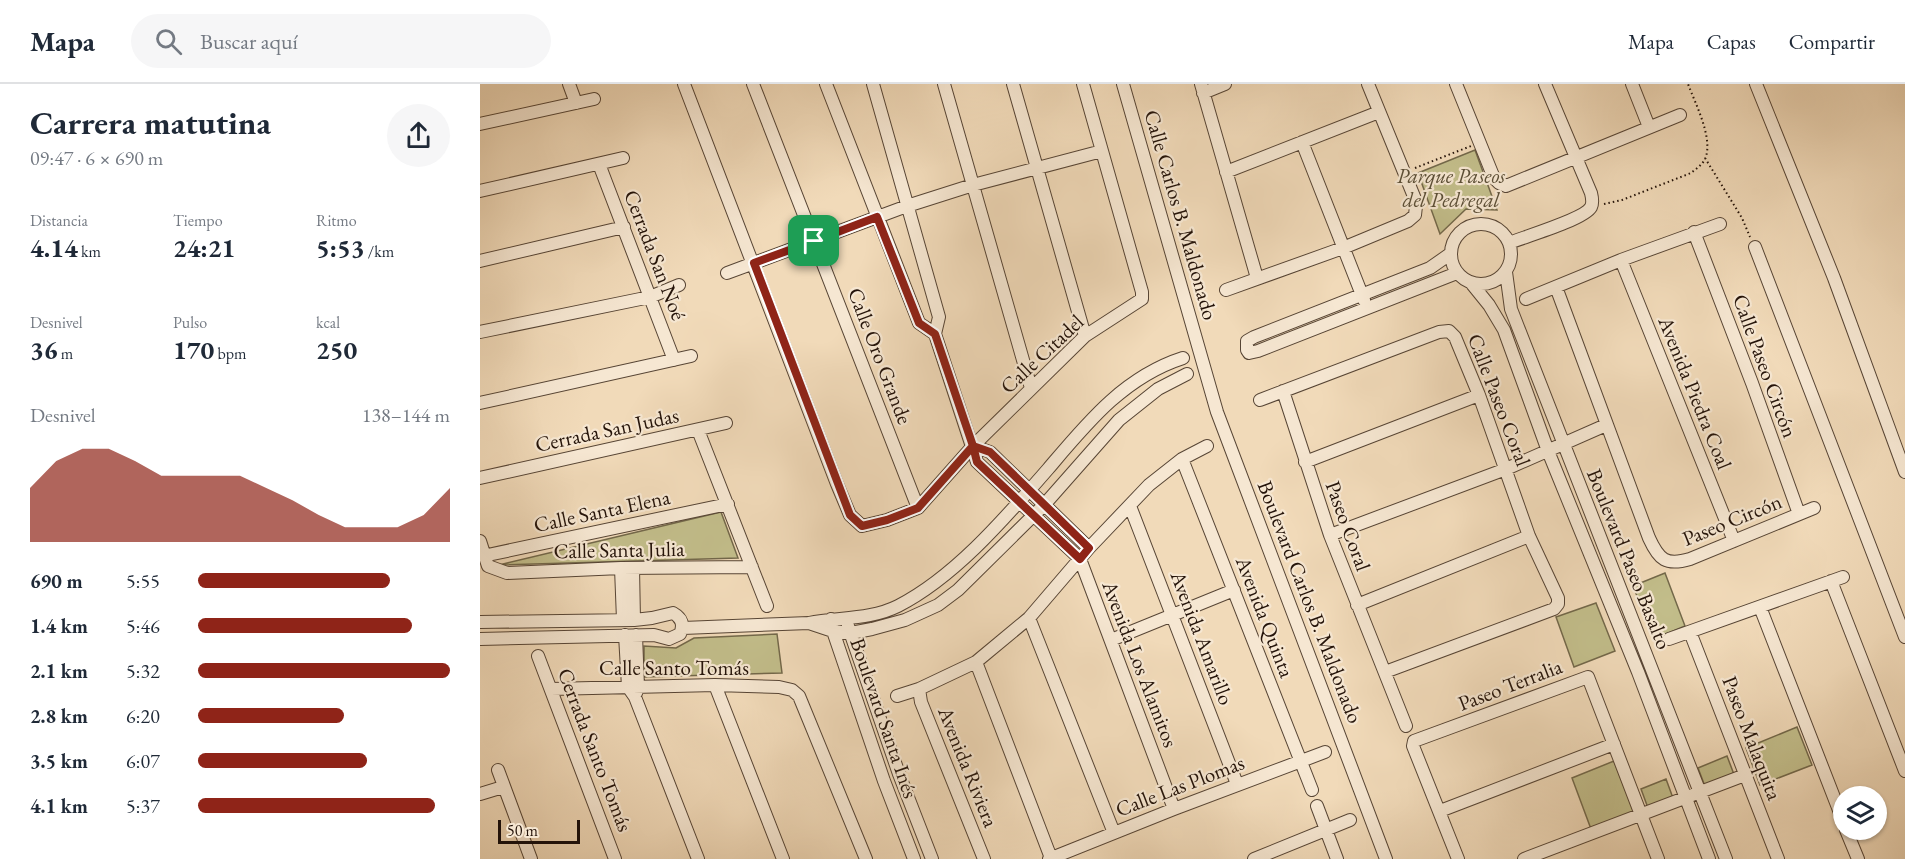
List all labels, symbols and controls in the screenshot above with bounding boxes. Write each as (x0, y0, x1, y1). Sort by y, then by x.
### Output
search box (131, 14, 551, 68)
text: Mapa (30, 23, 95, 59)
icon: search (152, 25, 185, 58)
text: Buscar aquí (200, 27, 298, 56)
text: Mapa (1628, 28, 1674, 55)
text: Capas (1707, 28, 1756, 55)
text: Compartir (1789, 28, 1875, 55)
text: Carrera matutina (30, 101, 271, 144)
button: share (387, 104, 450, 167)
street label: Calle Carlos B. Maldonado (1139, 107, 1224, 323)
text: 09:47 · 6 × 690 m (30, 145, 163, 171)
park label: Parque Paseos del Pedregal (1397, 162, 1505, 213)
street label: Cerrada San Noé (618, 186, 693, 324)
text: Distancia (30, 210, 88, 231)
text: Tiempo (173, 210, 223, 231)
text: Ritmo (316, 210, 357, 231)
pin (788, 215, 839, 266)
icon: arrive (797, 224, 830, 257)
text: 4.14 (30, 231, 78, 265)
text: 24:21 (173, 231, 235, 265)
text: 5:53 (316, 231, 365, 265)
text: km (78, 241, 101, 262)
text: /km (365, 241, 394, 262)
street label: Calle Oro Grande (842, 284, 919, 428)
street label: Calle Paseo Circón (1727, 290, 1804, 441)
street label: Calle Citadel (994, 308, 1089, 399)
street label: Avenida Piedra Coal (1652, 311, 1738, 473)
text: Desnivel (30, 312, 83, 333)
text: Pulso (173, 312, 207, 333)
text: kcal (316, 312, 340, 333)
street label: Calle Paseo Coral (1462, 330, 1537, 470)
text: 36 (30, 333, 58, 367)
text: 170 (173, 333, 214, 367)
text: 250 (316, 333, 357, 367)
text: m (58, 343, 73, 364)
text: bpm (214, 343, 246, 364)
street label: Cerrada San Judas (533, 401, 681, 458)
text: Desnivel (30, 402, 96, 428)
text: 138–144 m (362, 402, 450, 428)
street label: Boulevard Paseo Basalto (1581, 465, 1678, 653)
street label: Boulevard Carlos B. Maldonado (1252, 477, 1369, 727)
street label: Paseo Coral (1320, 477, 1377, 575)
street label: Calle Santa Elena (531, 483, 673, 538)
street label: Paseo Circón (1678, 487, 1786, 552)
street label: Calle Santa Julia (553, 535, 685, 564)
street label: Avenida Quinta (1229, 551, 1301, 682)
street label: Avenida Amarillo (1164, 566, 1240, 709)
text: 690 m (30, 568, 83, 594)
text: 5:55 (126, 568, 160, 594)
street label: Avenida Los Alamitos (1096, 576, 1185, 751)
text: 1.4 km (30, 613, 88, 639)
text: 5:46 (126, 613, 160, 639)
street label: Boulevard Santa Inés (844, 634, 925, 802)
street label: Paseo Terralia (1454, 652, 1566, 717)
street label: Calle Santo Tomás (599, 654, 749, 681)
text: 2.1 km (30, 658, 88, 684)
text: 5:32 (126, 658, 160, 684)
street label: Cerrada Santo Tomás (552, 664, 639, 836)
street label: Paseo Malaquita (1716, 672, 1789, 804)
street label: Avenida Riviera (932, 702, 1005, 832)
text: 2.8 km (30, 703, 88, 729)
text: 6:20 (126, 703, 160, 729)
text: 3.5 km (30, 748, 88, 774)
text: 6:07 (126, 748, 160, 774)
street label: Calle Las Plomas (1112, 749, 1248, 822)
map controls (1833, 786, 1887, 840)
button: layers (1833, 786, 1887, 840)
text: 4.1 km (30, 793, 88, 819)
text: 5:37 (126, 793, 160, 819)
scale bar (498, 817, 580, 844)
text: 50 m (507, 820, 538, 841)

